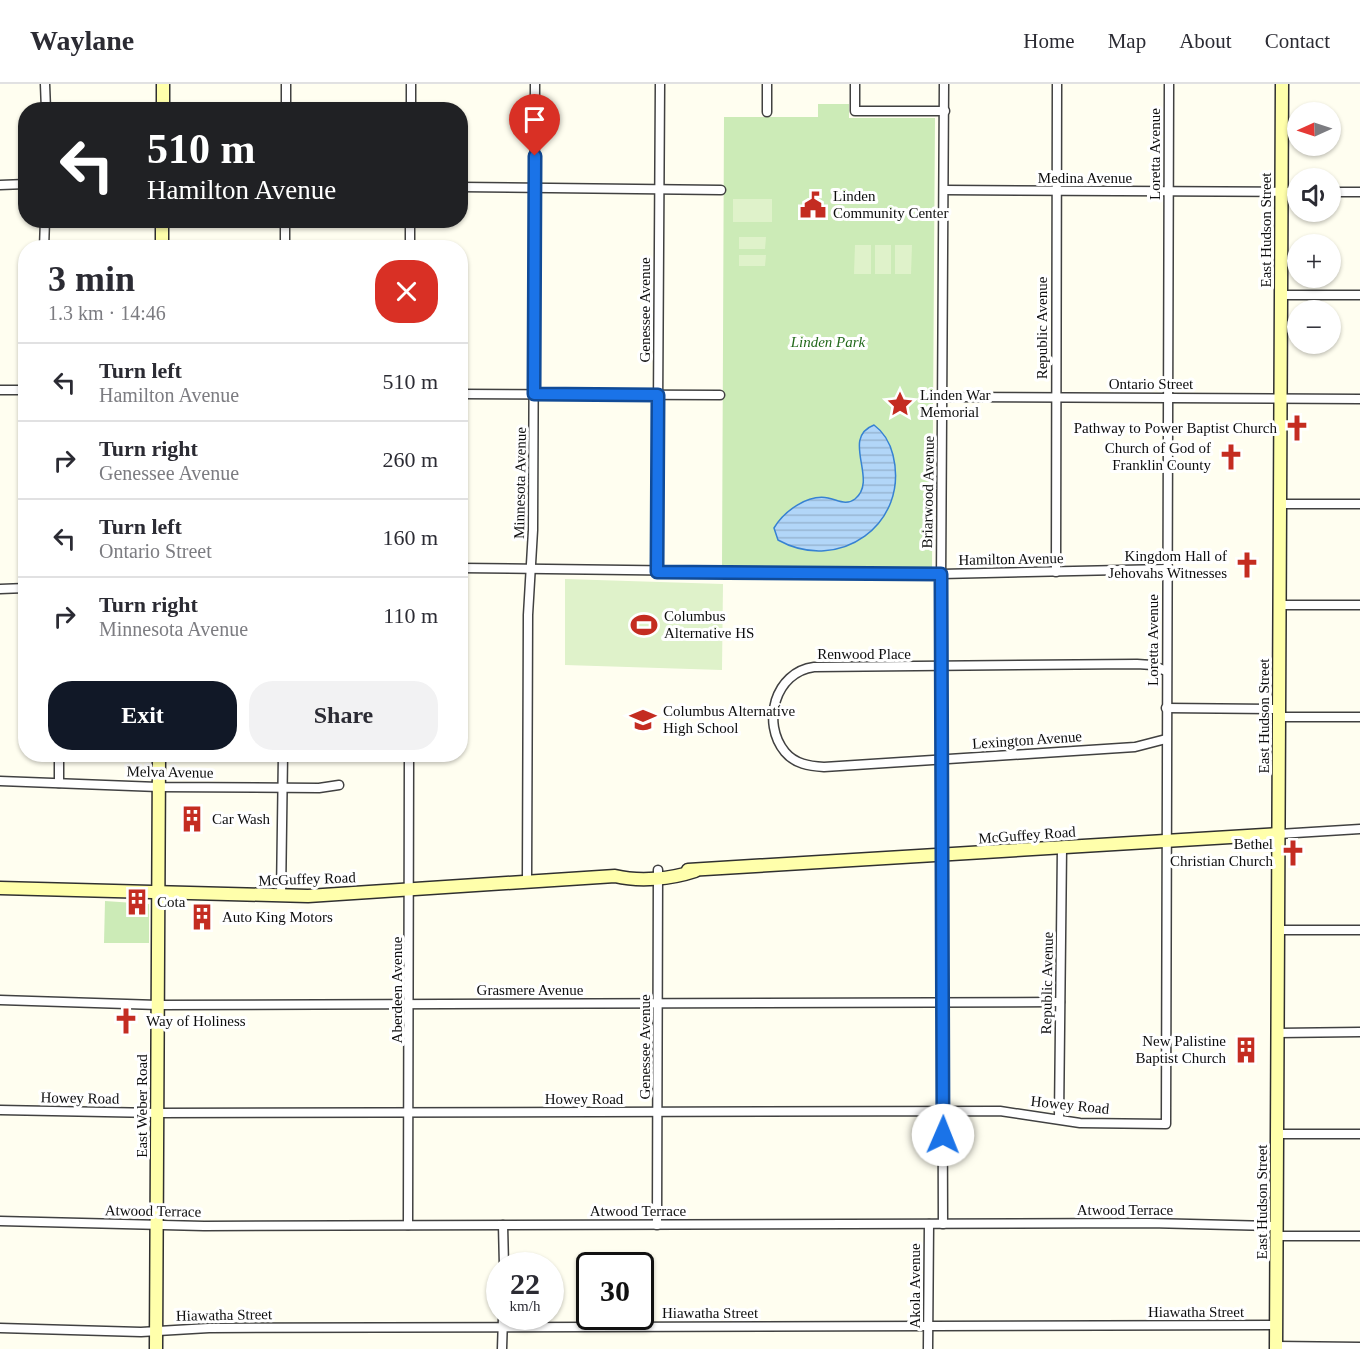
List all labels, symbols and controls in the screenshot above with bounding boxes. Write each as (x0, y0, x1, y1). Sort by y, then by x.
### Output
text: Waylane (30, 25, 134, 56)
text: Home (1023, 29, 1075, 53)
text: Map (1108, 29, 1146, 53)
text: About (1179, 29, 1232, 53)
text: Contact (1265, 29, 1330, 53)
pin (509, 94, 560, 156)
north arrow (1287, 102, 1341, 156)
map controls (1287, 102, 1341, 354)
icon: arrive (518, 103, 551, 136)
street label: Loretta Avenue (1147, 108, 1163, 200)
icon: left (48, 126, 126, 204)
text: 510 m (147, 126, 256, 172)
button: sound (1287, 168, 1341, 222)
street label: Medina Avenue (1038, 170, 1132, 186)
street label: East Hudson Street (1258, 172, 1274, 287)
text: Hamilton Avenue (147, 175, 336, 205)
place label: Linden Community Center (833, 188, 948, 221)
public building icon: Linden Community Center (798, 190, 828, 220)
button: + (1287, 234, 1341, 288)
street label: Genessee Avenue (637, 257, 653, 363)
text: 3 min (48, 259, 135, 299)
button: close (375, 260, 438, 323)
street label: Republic Avenue (1034, 276, 1050, 379)
button: − (1287, 300, 1341, 354)
text: 1.3 km · 14:46 (48, 302, 166, 324)
park label: Linden Park (790, 334, 866, 350)
text: Turn left (99, 358, 182, 383)
icon: left (48, 366, 81, 399)
text: 510 m (382, 369, 438, 394)
street label: Ontario Street (1109, 376, 1194, 392)
text: Hamilton Avenue (99, 384, 239, 406)
place label: Linden War Memorial (920, 387, 991, 420)
place icon: Linden War Memorial (885, 389, 915, 419)
church icon: Pathway to Power Baptist Church (1282, 413, 1312, 443)
place label: Pathway to Power Baptist Church (1074, 420, 1277, 436)
street label: Minnesota Avenue (511, 427, 529, 539)
street label: Briarwood Avenue (919, 435, 937, 548)
text: Turn right (99, 436, 198, 461)
place label: Church of God of Franklin County (1105, 440, 1211, 473)
church icon: Church of God of Franklin County (1216, 442, 1246, 472)
icon: right (48, 444, 81, 477)
text: 260 m (382, 447, 438, 472)
text: Genessee Avenue (99, 462, 239, 484)
text: Turn left (99, 514, 182, 539)
icon: left (48, 522, 81, 555)
text: 160 m (382, 525, 438, 550)
text: Ontario Street (99, 540, 212, 562)
place label: Kingdom Hall of Jehovahs Witnesses (1108, 548, 1227, 581)
street label: Hamilton Avenue (958, 550, 1064, 568)
church icon: Kingdom Hall of Jehovahs Witnesses (1232, 550, 1262, 580)
text: Turn right (99, 592, 198, 617)
street label: Loretta Avenue (1145, 594, 1161, 686)
icon: right (48, 600, 81, 633)
text: 110 m (383, 603, 438, 628)
place label: Columbus Alternative HS (664, 608, 754, 641)
sports icon: Columbus Alternative HS (629, 610, 659, 640)
text: Minnesota Avenue (99, 618, 248, 640)
street label: Renwood Place (817, 646, 911, 662)
street label: East Hudson Street (1256, 658, 1272, 773)
button: Exit (48, 681, 237, 750)
button: Share (249, 681, 438, 750)
place label: Columbus Alternative High School (663, 703, 795, 736)
school or university icon: Columbus Alternative High School (628, 705, 658, 735)
street label: Lexington Avenue (972, 728, 1083, 752)
street label: Melva Avenue (126, 763, 214, 781)
building icon: Car Wash (177, 804, 207, 834)
place label: Car Wash (212, 811, 271, 827)
street label: McGuffey Road (978, 824, 1077, 846)
place label: Bethel Christian Church (1170, 836, 1273, 869)
church icon: Bethel Christian Church (1278, 838, 1308, 868)
street label: McGuffey Road (258, 869, 357, 889)
building icon: Cota (122, 887, 152, 917)
place label: Cota (157, 894, 186, 910)
building icon: Auto King Motors (187, 902, 217, 932)
place label: Auto King Motors (222, 909, 333, 925)
street label: Republic Avenue (1038, 931, 1056, 1034)
street label: Aberdeen Avenue (389, 936, 405, 1043)
street label: Grasmere Avenue (477, 982, 584, 998)
street label: Genessee Avenue (637, 994, 653, 1100)
church icon: Way of Holiness (111, 1006, 141, 1036)
place label: Way of Holiness (146, 1013, 246, 1029)
place label: New Palistine Baptist Church (1136, 1033, 1226, 1066)
building icon: New Palistine Baptist Church (1231, 1035, 1261, 1065)
street label: East Weber Road (134, 1054, 150, 1158)
street label: Howey Road (40, 1089, 120, 1107)
street label: Howey Road (545, 1091, 624, 1107)
street label: Howey Road (1030, 1093, 1110, 1117)
position arrow (911, 1103, 975, 1167)
street label: East Hudson Street (1254, 1144, 1270, 1259)
street label: Atwood Terrace (105, 1202, 202, 1220)
street label: Atwood Terrace (1077, 1202, 1174, 1218)
street label: Atwood Terrace (590, 1203, 687, 1219)
street label: Akola Avenue (907, 1243, 923, 1329)
speed limit sign: 30 (576, 1252, 654, 1330)
text: 22 (510, 1267, 540, 1300)
text: km/h (510, 1298, 540, 1314)
street label: Hiawatha Street (1148, 1304, 1245, 1320)
street label: Hiawatha Street (662, 1305, 759, 1321)
street label: Hiawatha Street (176, 1306, 273, 1324)

